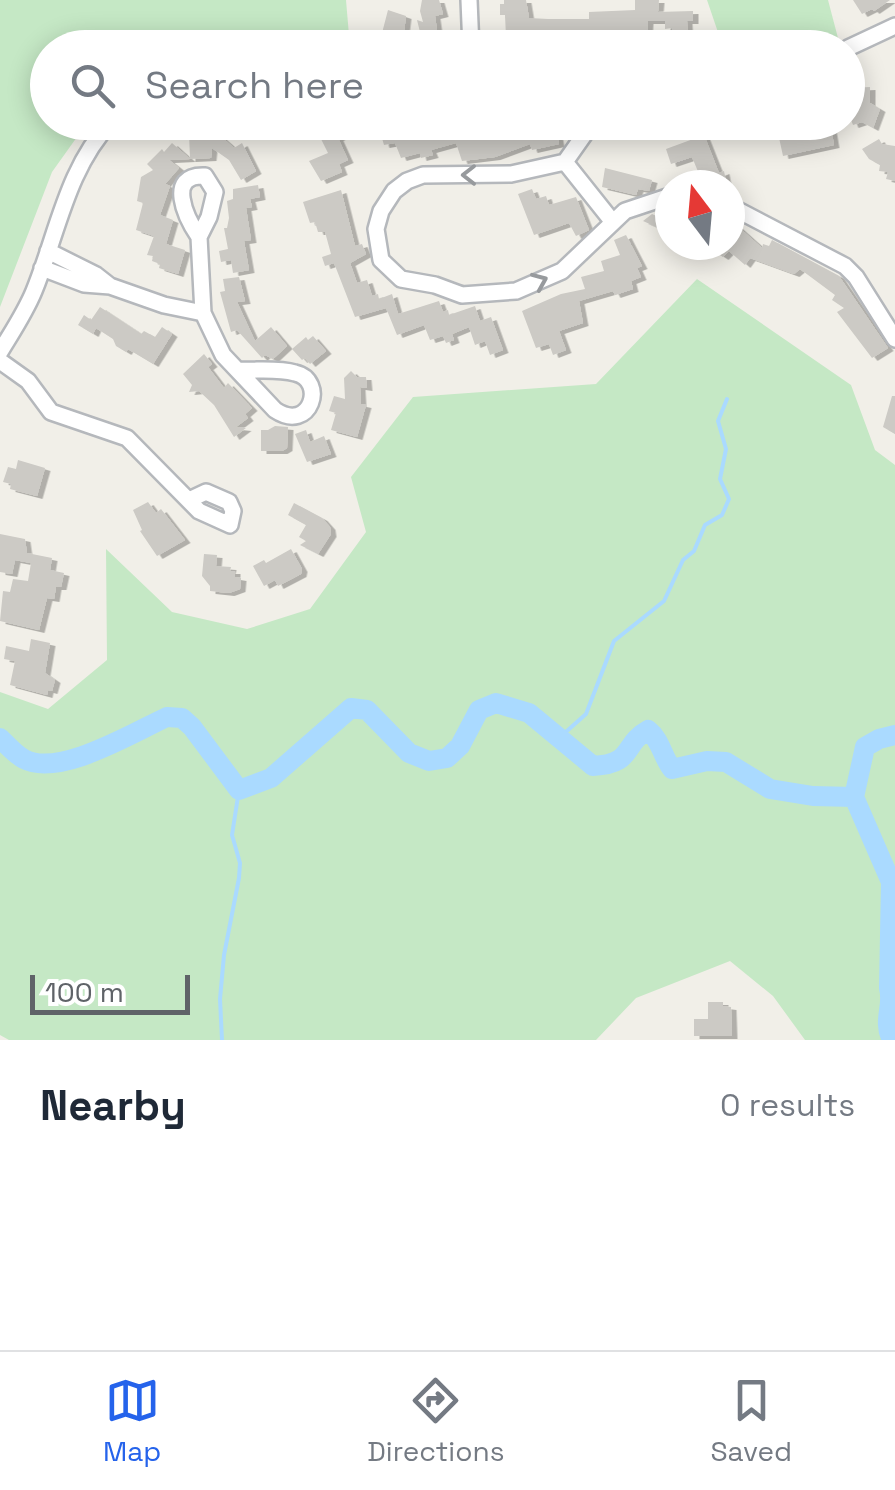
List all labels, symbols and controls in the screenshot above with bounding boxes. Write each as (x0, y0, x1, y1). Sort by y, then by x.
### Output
search box (30, 30, 865, 140)
icon: search (65, 58, 120, 113)
text: Search here (145, 61, 364, 109)
one-way arrow (460, 164, 476, 185)
north arrow (655, 170, 745, 260)
one-way arrow (530, 273, 548, 293)
scale bar (30, 970, 190, 1014)
text: 100 m (45, 974, 124, 1010)
text: Nearby (40, 1079, 186, 1132)
text: 0 results (720, 1085, 855, 1125)
tab: Map (103, 1373, 161, 1469)
tab: Directions (367, 1373, 504, 1469)
tab: Saved (710, 1373, 792, 1469)

